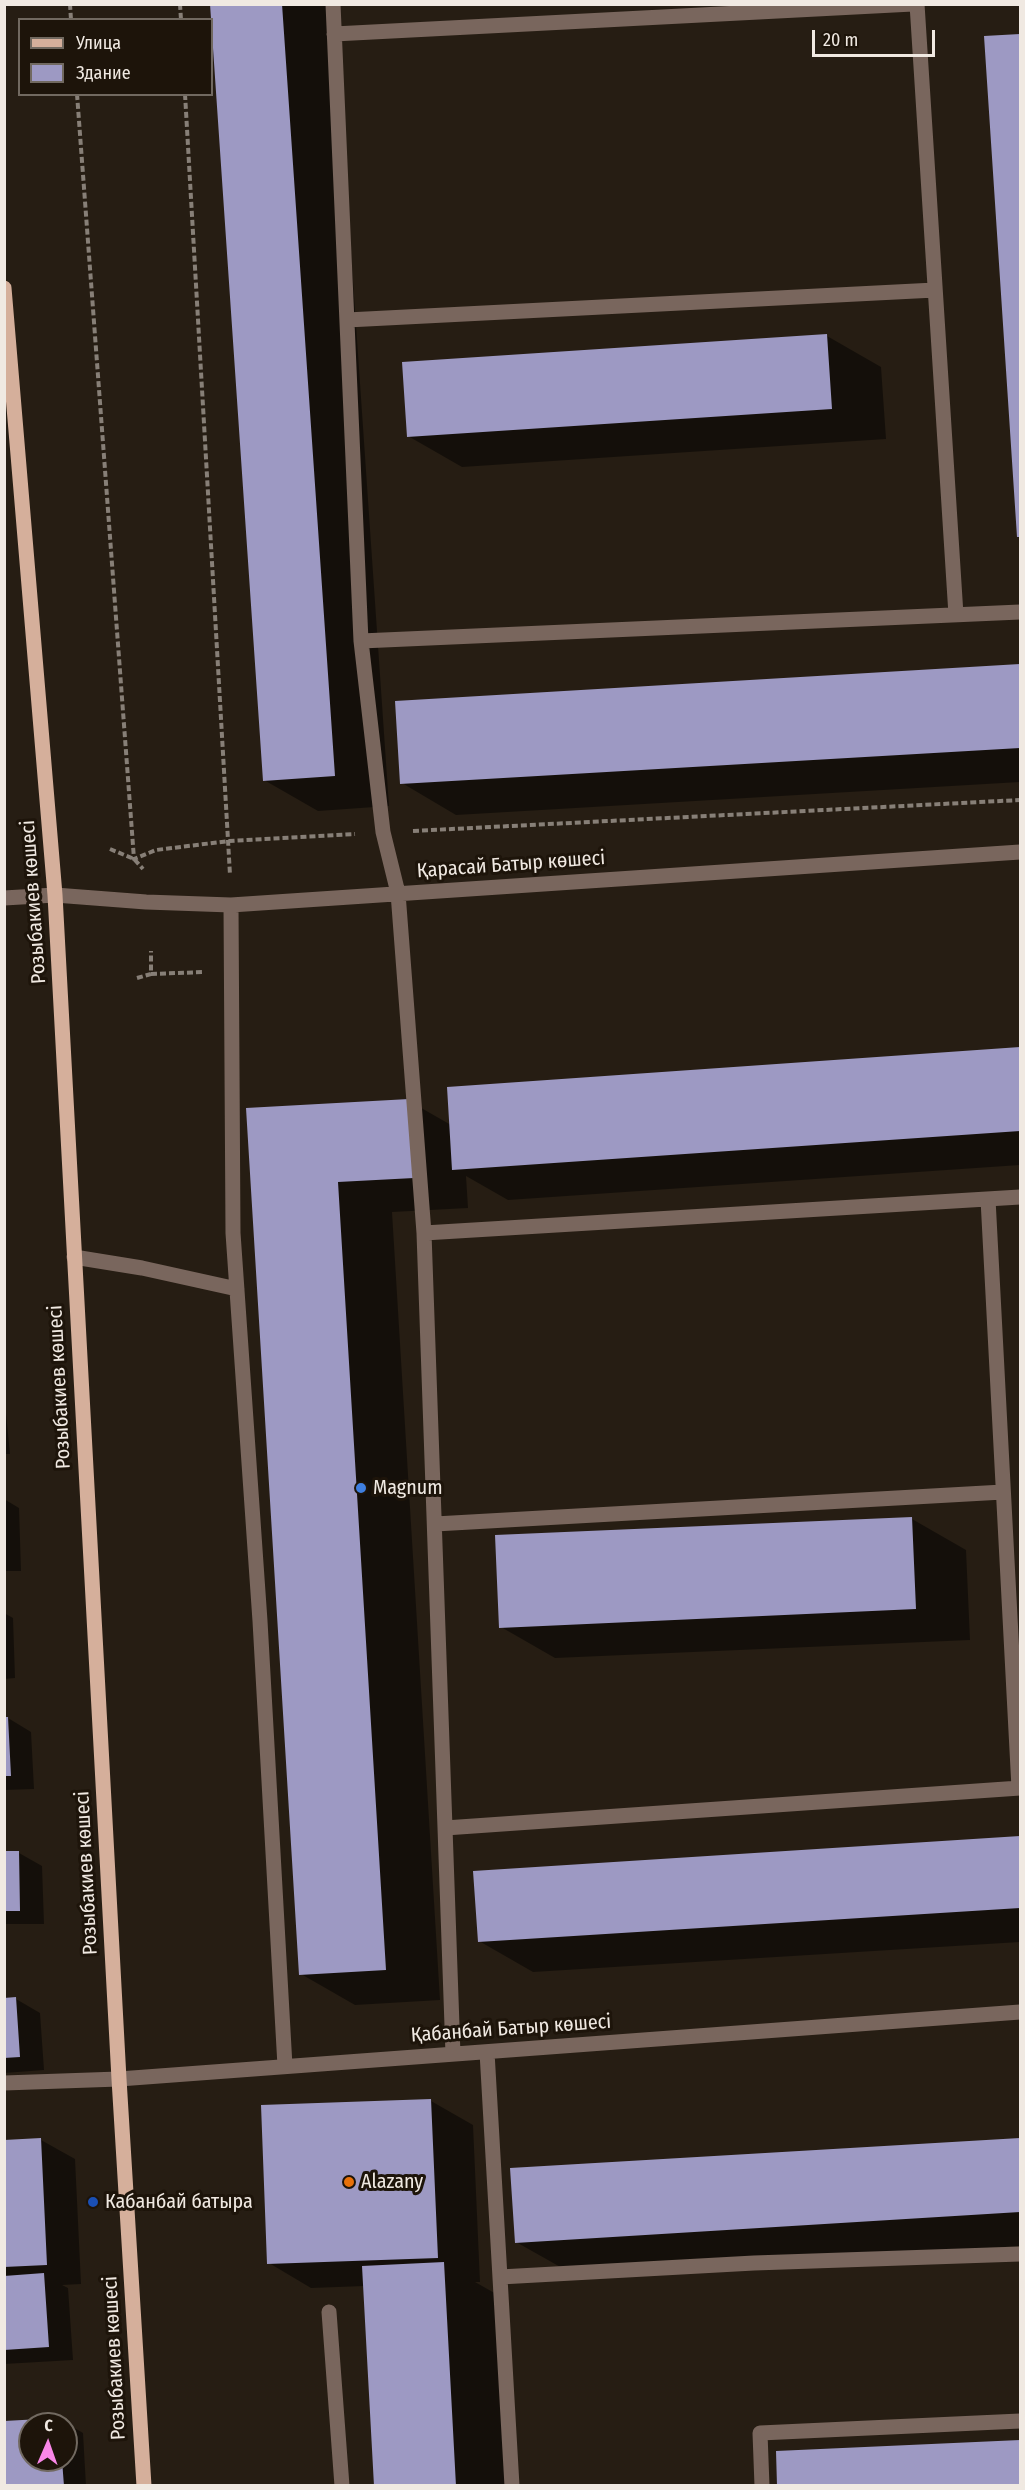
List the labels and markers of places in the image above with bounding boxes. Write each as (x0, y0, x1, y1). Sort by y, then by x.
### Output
place label: Magnum (373, 1476, 443, 1500)
marker: Magnum (354, 1481, 368, 1495)
place label: Alazany (361, 2170, 423, 2194)
marker: Alazany (342, 2175, 356, 2189)
place label: Кабанбай батыра (105, 2190, 253, 2214)
marker: Кабанбай батыра (86, 2195, 100, 2209)

